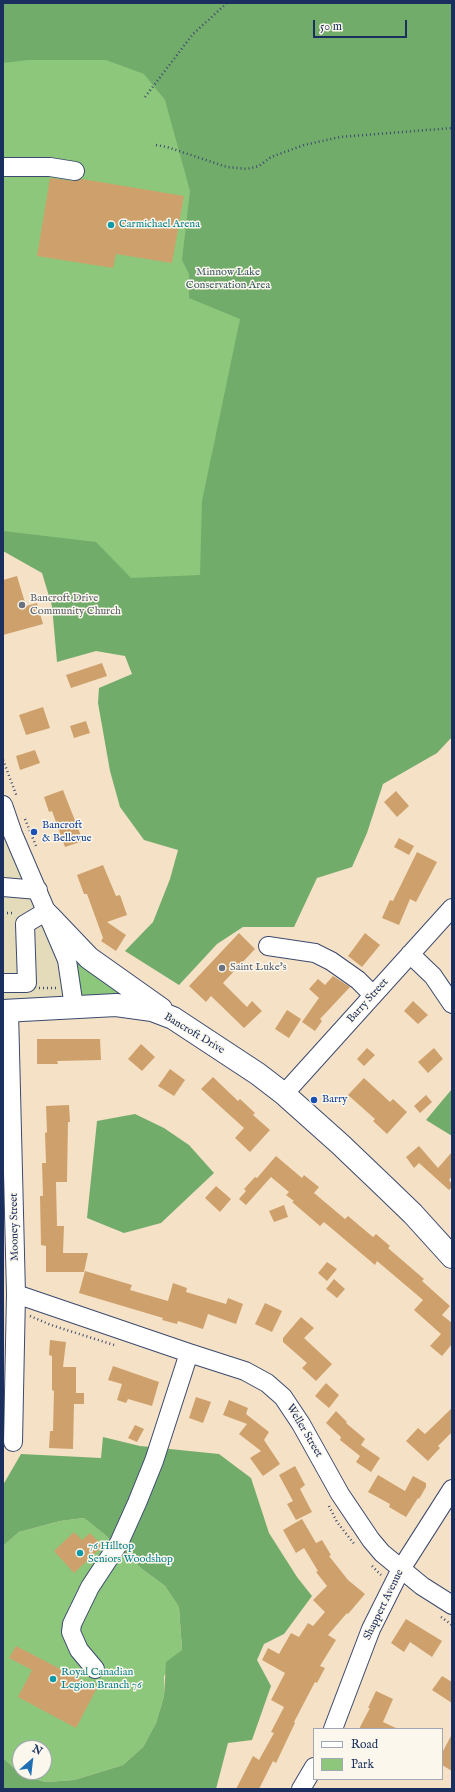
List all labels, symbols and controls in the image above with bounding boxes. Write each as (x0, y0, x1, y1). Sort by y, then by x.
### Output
scale bar (315, 12, 409, 38)
text: 50 m (320, 19, 342, 34)
place label: Carmichael Arena (119, 218, 200, 232)
marker: Carmichael Arena (106, 220, 116, 230)
park label: Minnow Lake Conservation Area (186, 266, 270, 292)
place label: Bancroft Drive Community Church (30, 592, 121, 618)
marker: Bancroft Drive Community Church (17, 600, 27, 610)
place label: Bancroft & Bellevue (42, 819, 92, 845)
marker: Bancroft & Bellevue (29, 827, 39, 837)
place label: Saint Luke's (230, 961, 287, 975)
marker: Saint Luke's (217, 963, 227, 973)
street label: Barry Street (345, 976, 391, 1026)
street label: Bancroft Drive (161, 1011, 227, 1057)
place label: Barry (322, 1093, 348, 1107)
marker: Barry (309, 1095, 319, 1105)
street label: Mooney Street (8, 1193, 22, 1261)
street label: Weller Street (283, 1402, 325, 1460)
place label: 76 Hilltop Seniors Woodshop (88, 1540, 173, 1566)
marker: 76 Hilltop Seniors Woodshop (75, 1548, 85, 1558)
street label: Shappert Avenue (361, 1567, 407, 1643)
place label: Royal Canadian Legion Branch 76 (61, 1666, 142, 1692)
marker: Royal Canadian Legion Branch 76 (48, 1674, 58, 1684)
legend (313, 1728, 443, 1780)
text: Road (351, 1737, 378, 1752)
north arrow (12, 1740, 52, 1780)
text: N (30, 1742, 45, 1759)
text: Park (351, 1757, 374, 1772)

